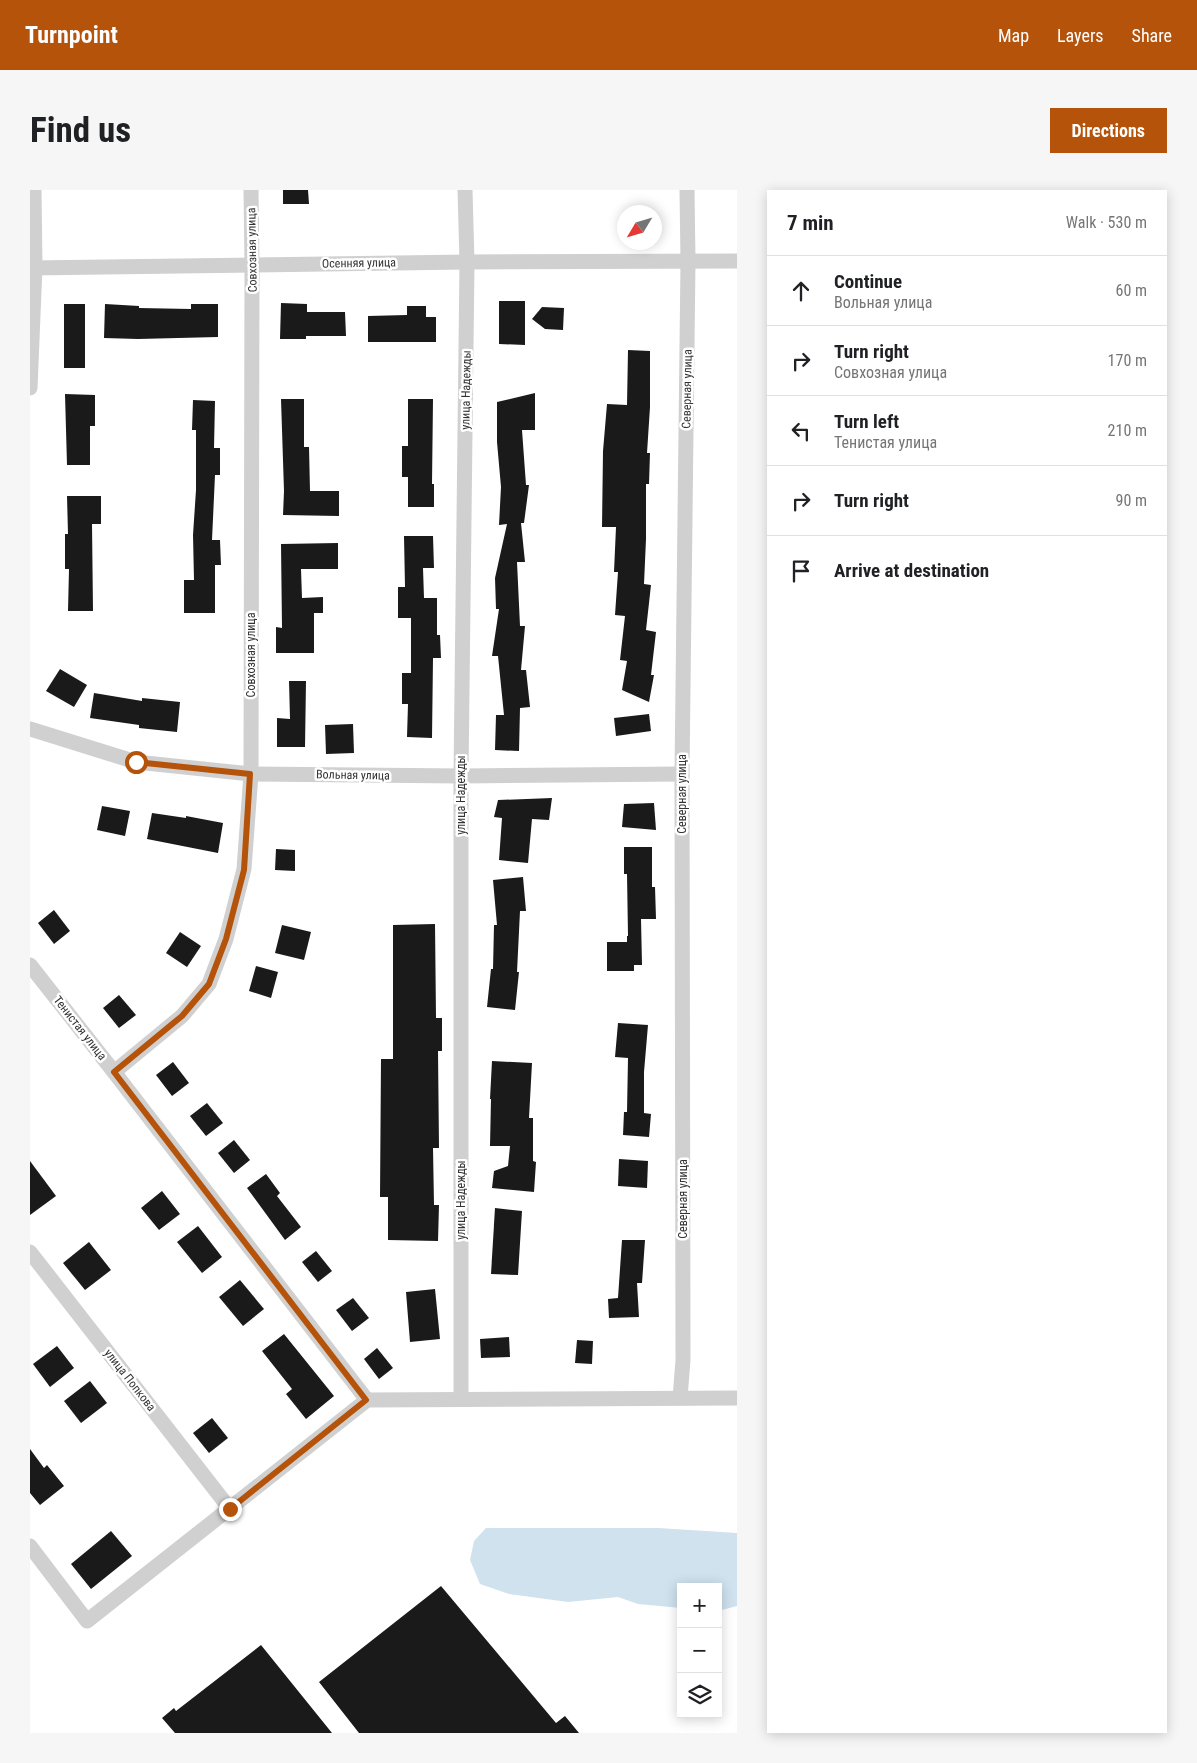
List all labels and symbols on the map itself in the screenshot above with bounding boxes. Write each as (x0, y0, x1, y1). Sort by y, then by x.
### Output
north arrow (617, 205, 662, 250)
street label: Совхозная улица (244, 207, 260, 293)
street label: Осенняя улица (322, 255, 396, 271)
street label: Северная улица (679, 349, 695, 429)
street label: улица Надежды (458, 350, 474, 430)
street label: Совхозная улица (244, 612, 258, 697)
route start (125, 751, 148, 774)
street label: Северная улица (675, 754, 689, 834)
street label: улица Надежды (454, 755, 468, 835)
street label: Вольная улица (316, 767, 390, 783)
street label: Тенистая улица (51, 993, 109, 1063)
street label: Северная улица (676, 1159, 690, 1239)
street label: улица Надежды (454, 1160, 468, 1240)
street label: улица Попкова (101, 1346, 159, 1414)
route end (219, 1498, 242, 1521)

